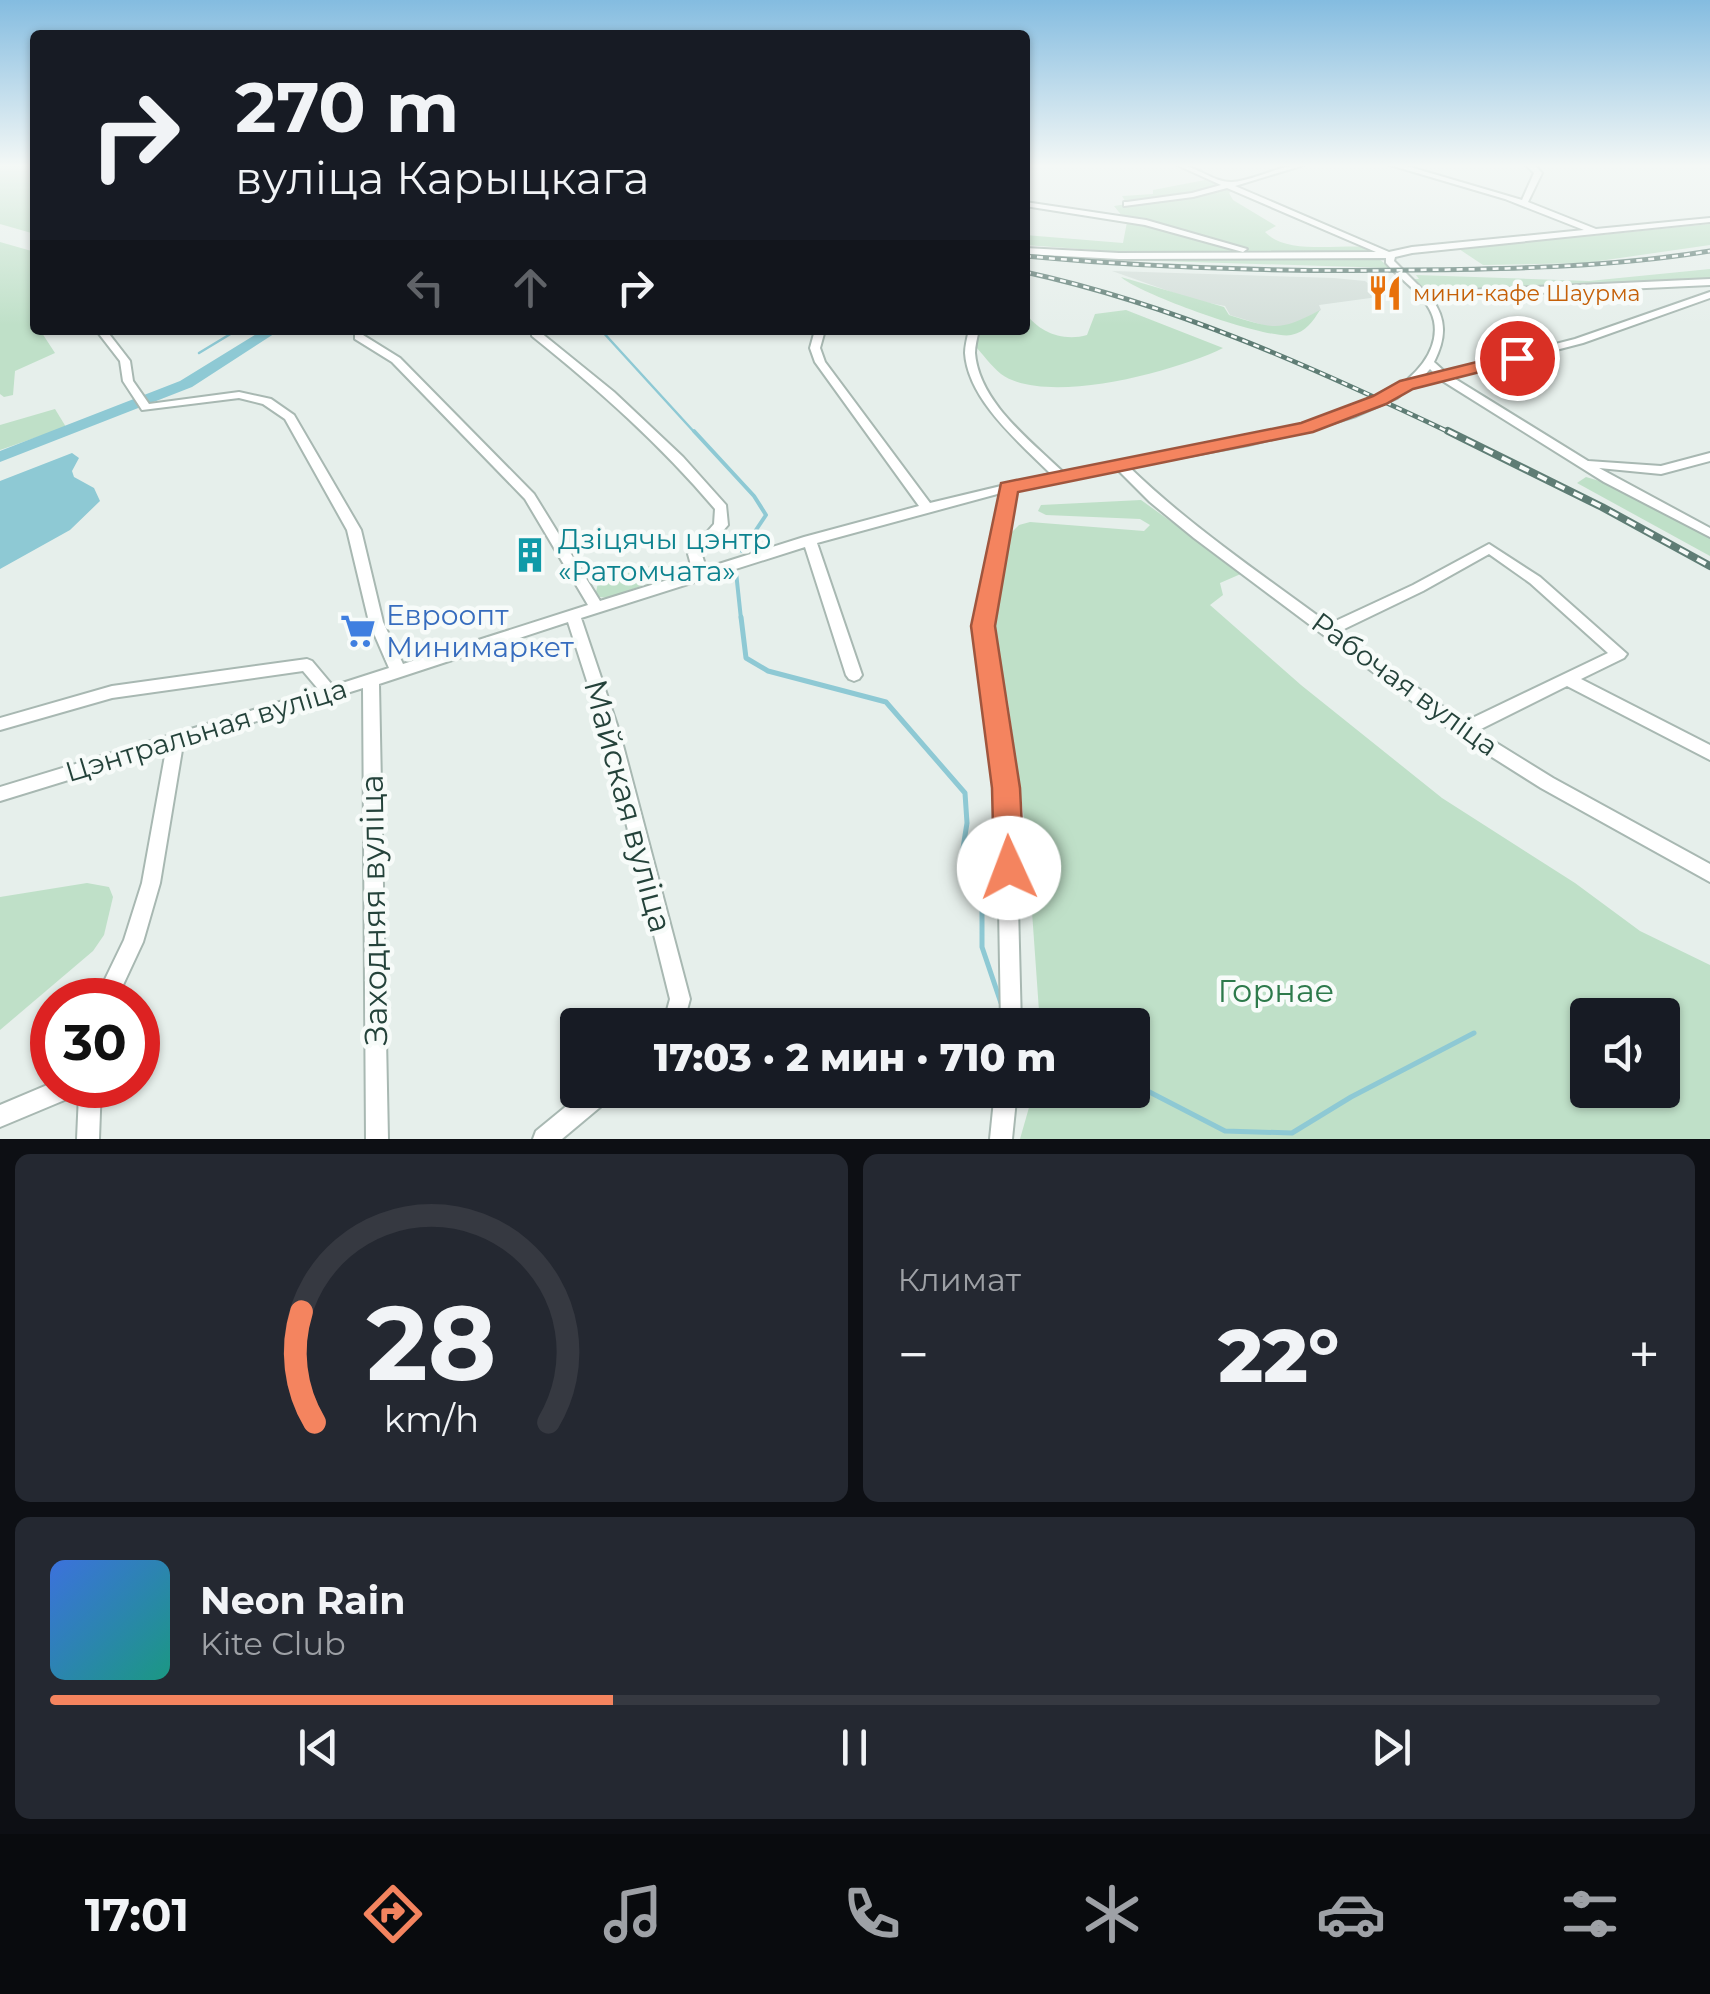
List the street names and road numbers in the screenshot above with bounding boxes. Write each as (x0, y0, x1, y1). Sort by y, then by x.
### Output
street label: Рабочая вуліца (1305, 605, 1505, 763)
street label: Цэнтральная вуліца (61, 671, 351, 789)
street label: Майская вуліца (576, 675, 681, 937)
street label: Заходняя вуліца (352, 774, 395, 1046)

